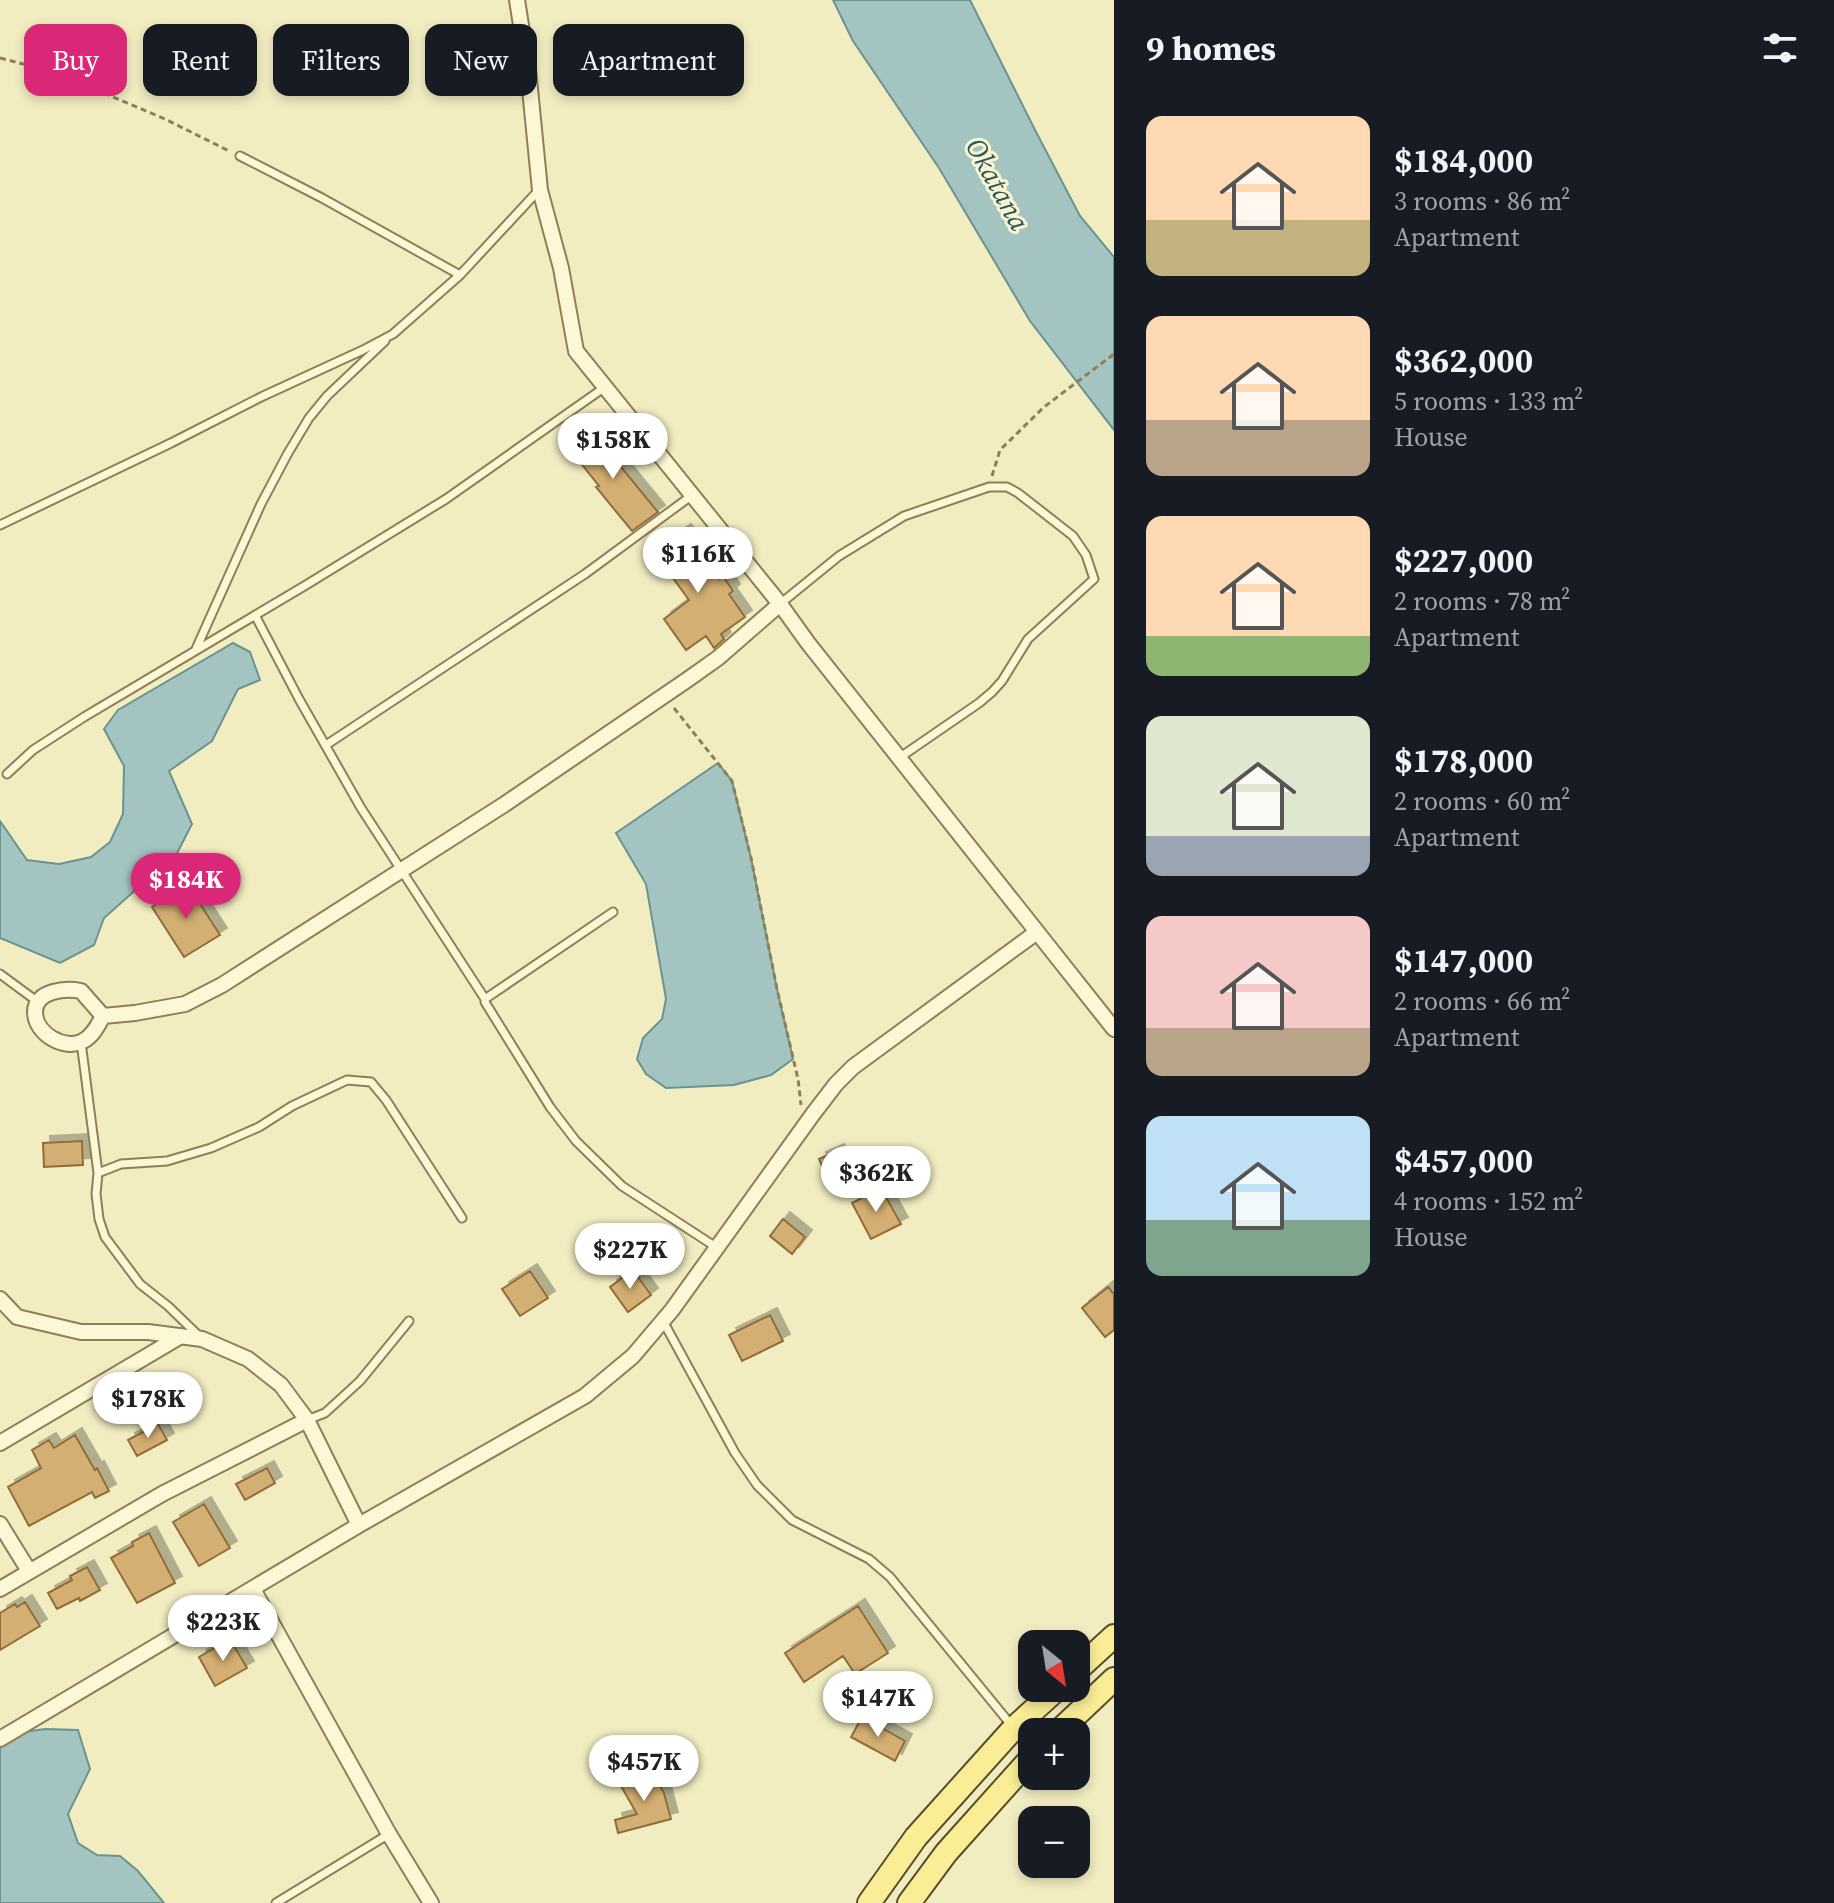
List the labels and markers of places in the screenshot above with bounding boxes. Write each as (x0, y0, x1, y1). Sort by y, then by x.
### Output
pin: $158K (557, 413, 669, 481)
pin: $116K (642, 527, 754, 595)
pin: $184K (130, 853, 242, 921)
pin: $362K (820, 1146, 932, 1214)
pin: $227K (574, 1223, 686, 1291)
pin: $178K (92, 1372, 204, 1440)
pin: $223K (167, 1595, 279, 1663)
pin: $147K (822, 1671, 934, 1739)
pin: $457K (588, 1735, 700, 1803)

